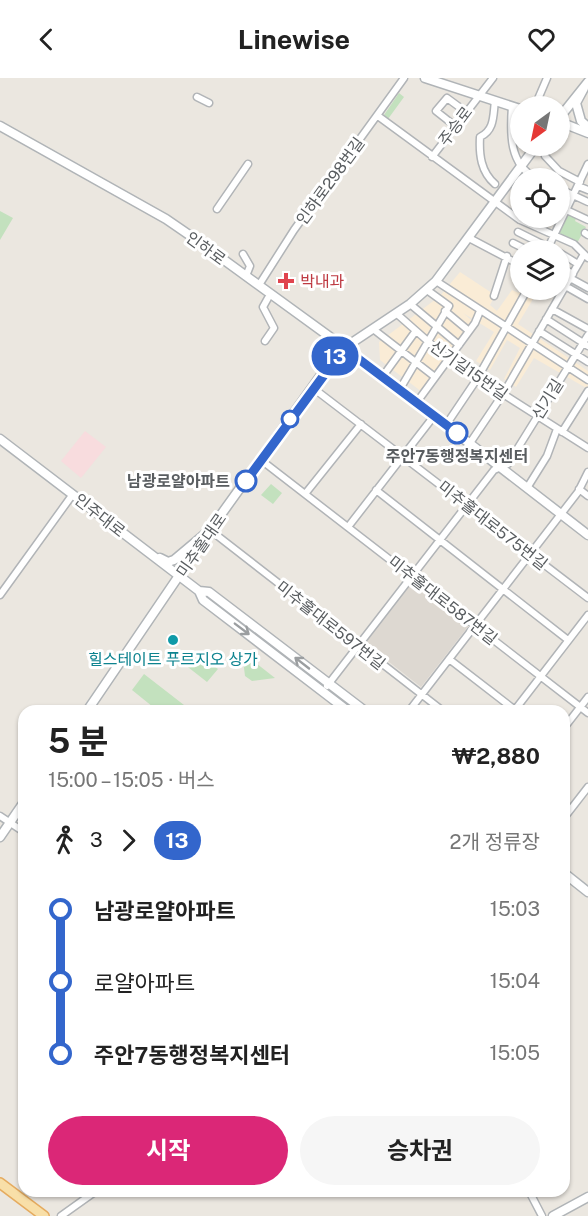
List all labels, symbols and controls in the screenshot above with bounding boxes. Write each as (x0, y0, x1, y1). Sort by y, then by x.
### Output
icon: back (30, 23, 63, 56)
text: Linewise (238, 23, 350, 55)
icon: heart (525, 23, 558, 56)
north arrow (510, 96, 570, 156)
map controls (510, 96, 570, 300)
street label: 주승로 (435, 103, 476, 150)
street label: 인하로298번길 (292, 134, 368, 229)
button: locate (510, 168, 570, 228)
street label: 인하로 (182, 228, 229, 269)
button: layers (510, 240, 570, 300)
marker: 박내과 (277, 272, 295, 290)
place label: 박내과 (300, 272, 344, 291)
line badge: 13 (308, 336, 362, 376)
street label: 신기길15번길 (426, 337, 511, 404)
text: 13 (324, 344, 346, 369)
street label: 신기길 (528, 376, 567, 423)
unlabelled marker (281, 410, 299, 428)
marker: 주안7동행정복지센터 (446, 422, 468, 444)
place label: 주안7동행정복지센터 (386, 447, 528, 466)
marker: 남광로얄아파트 (235, 470, 257, 492)
place label: 남광로얄아파트 (127, 472, 230, 491)
street label: 미추홀대로575번길 (434, 477, 551, 574)
street label: 인주대로 (71, 490, 129, 541)
street label: 미추홀대로 (173, 509, 230, 581)
street label: 미추홀대로587번길 (384, 552, 501, 649)
street label: 미추홀대로597번길 (273, 577, 389, 674)
one-way arrow (233, 623, 249, 636)
marker: 힐스테이트 푸르지오 상가 (166, 633, 180, 647)
place label: 힐스테이트 푸르지오 상가 (88, 650, 258, 669)
one-way arrow (294, 656, 310, 669)
text: 5 분 (48, 722, 108, 760)
text: ₩2,880 (452, 743, 540, 769)
text: 15:00 – 15:05 · 버스 (48, 768, 215, 792)
icon: walk (48, 824, 81, 857)
icon: forward (112, 824, 145, 857)
text: 3 (90, 828, 103, 852)
text: 13 (166, 828, 189, 853)
text: 2개 정류장 (450, 830, 540, 854)
text: 15:03 (490, 897, 540, 921)
text: 남광로얄아파트 (94, 898, 236, 924)
text: 15:04 (490, 969, 540, 993)
text: 로얄아파트 (94, 970, 195, 996)
text: 15:05 (489, 1041, 540, 1065)
text: 주안7동행정복지센터 (94, 1042, 290, 1068)
button: 시작 (48, 1116, 288, 1185)
button: 승차권 (300, 1116, 540, 1185)

